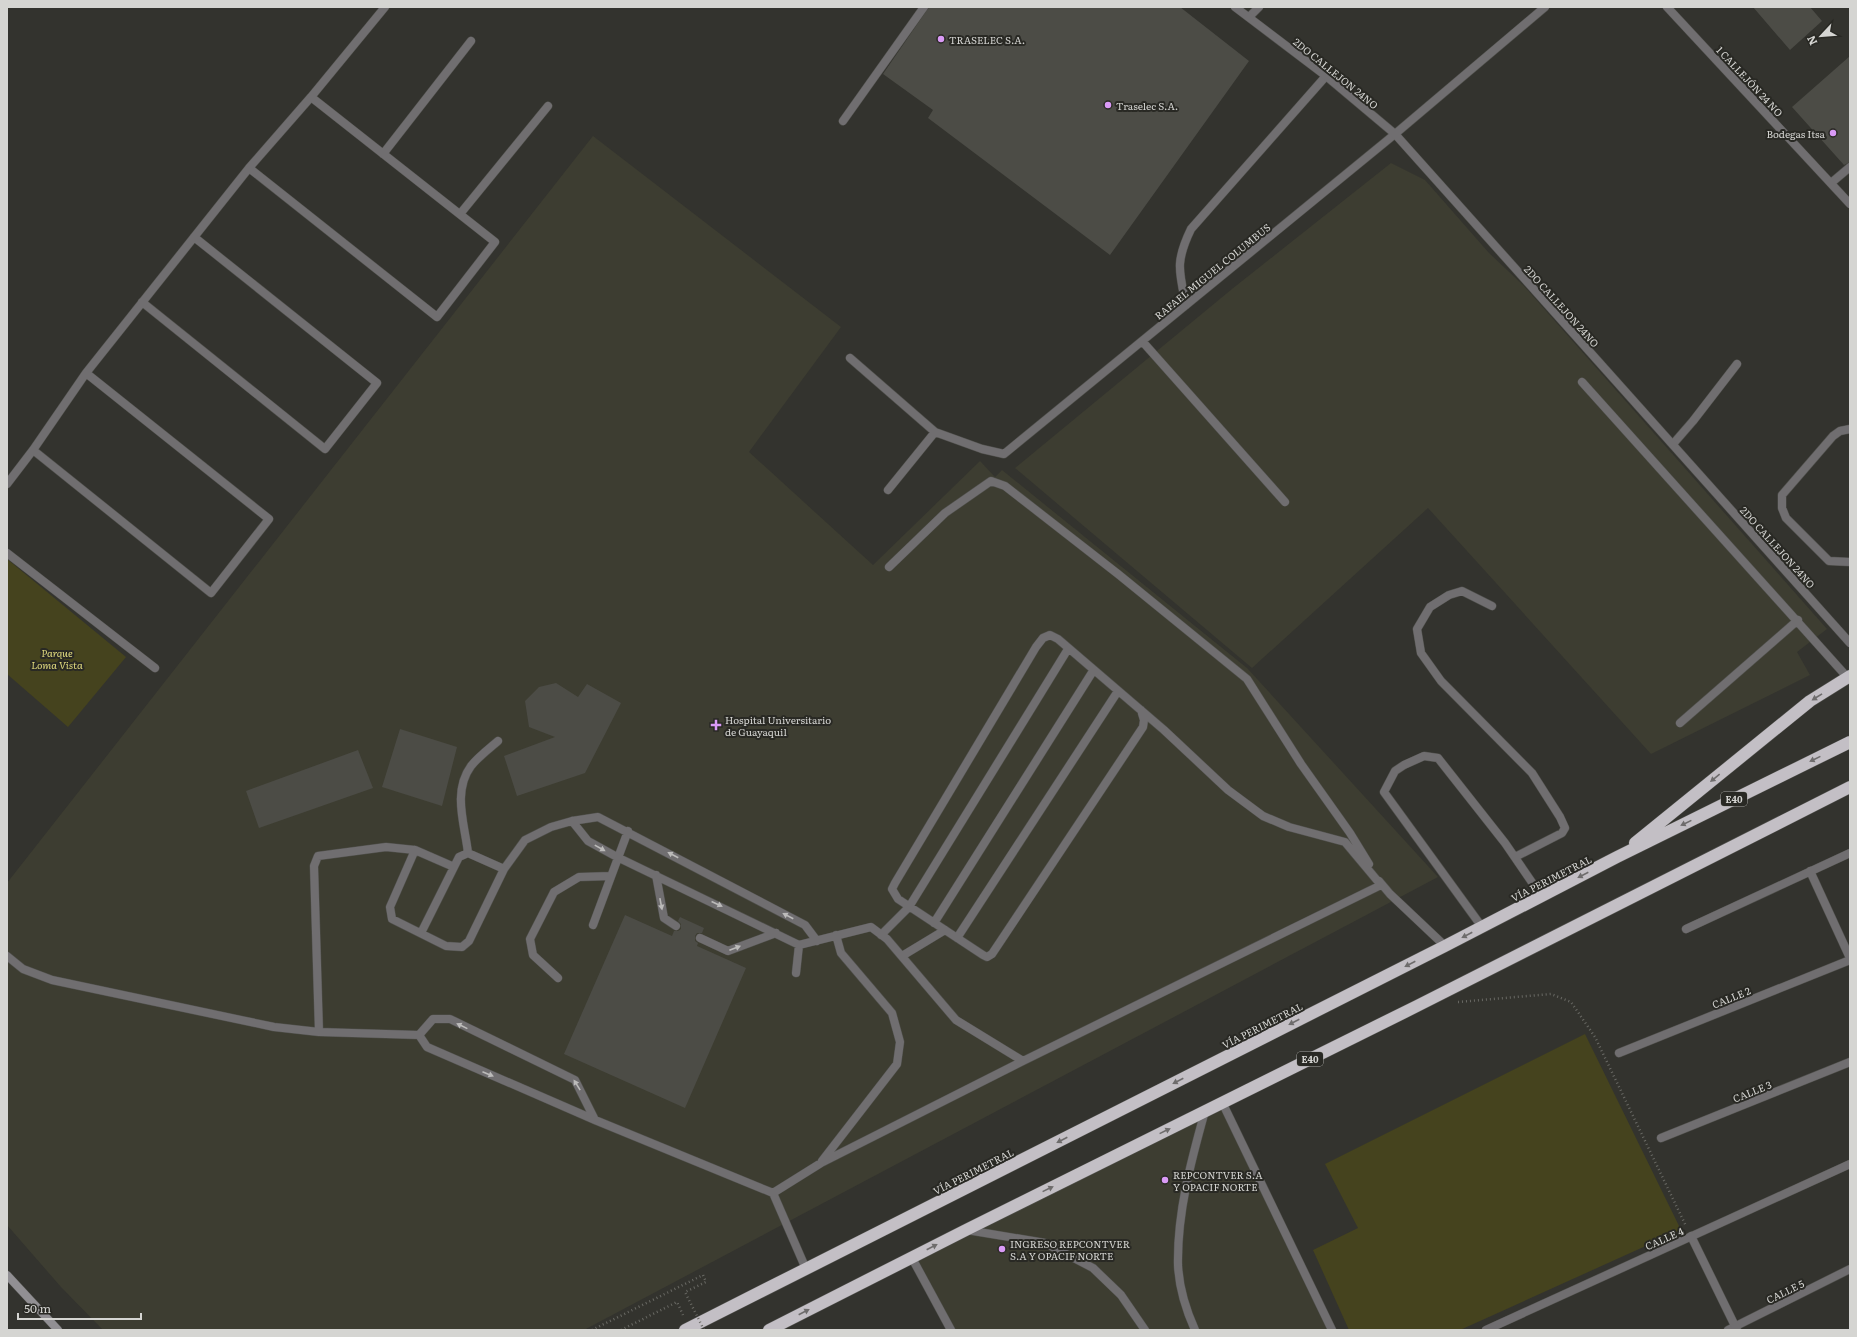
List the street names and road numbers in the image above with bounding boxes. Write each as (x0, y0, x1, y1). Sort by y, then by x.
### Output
street label: 2DO CALLEJON 24NO (1290, 34, 1382, 112)
street label: 1 CALLEJÓN 24 NO (1713, 43, 1787, 120)
street label: RAFAEL MIGUEL COLUMBUS (1151, 219, 1273, 323)
street label: 2DO CALLEJON 24NO (1521, 262, 1603, 351)
street label: 2DO CALLEJON 24NO (1737, 503, 1819, 592)
road number: E40 (1721, 792, 1747, 806)
street label: VÍA PERIMETRAL (1508, 851, 1594, 905)
street label: CALLE 2 (1709, 982, 1753, 1012)
street label: VÍA PERIMETRAL (1219, 998, 1305, 1052)
road number: E40 (1297, 1052, 1323, 1066)
street label: CALLE 3 (1730, 1076, 1774, 1106)
street label: VÍA PERIMETRAL (930, 1144, 1016, 1198)
street label: CALLE 4 (1642, 1223, 1686, 1253)
street label: CALLE 5 (1764, 1275, 1806, 1307)

